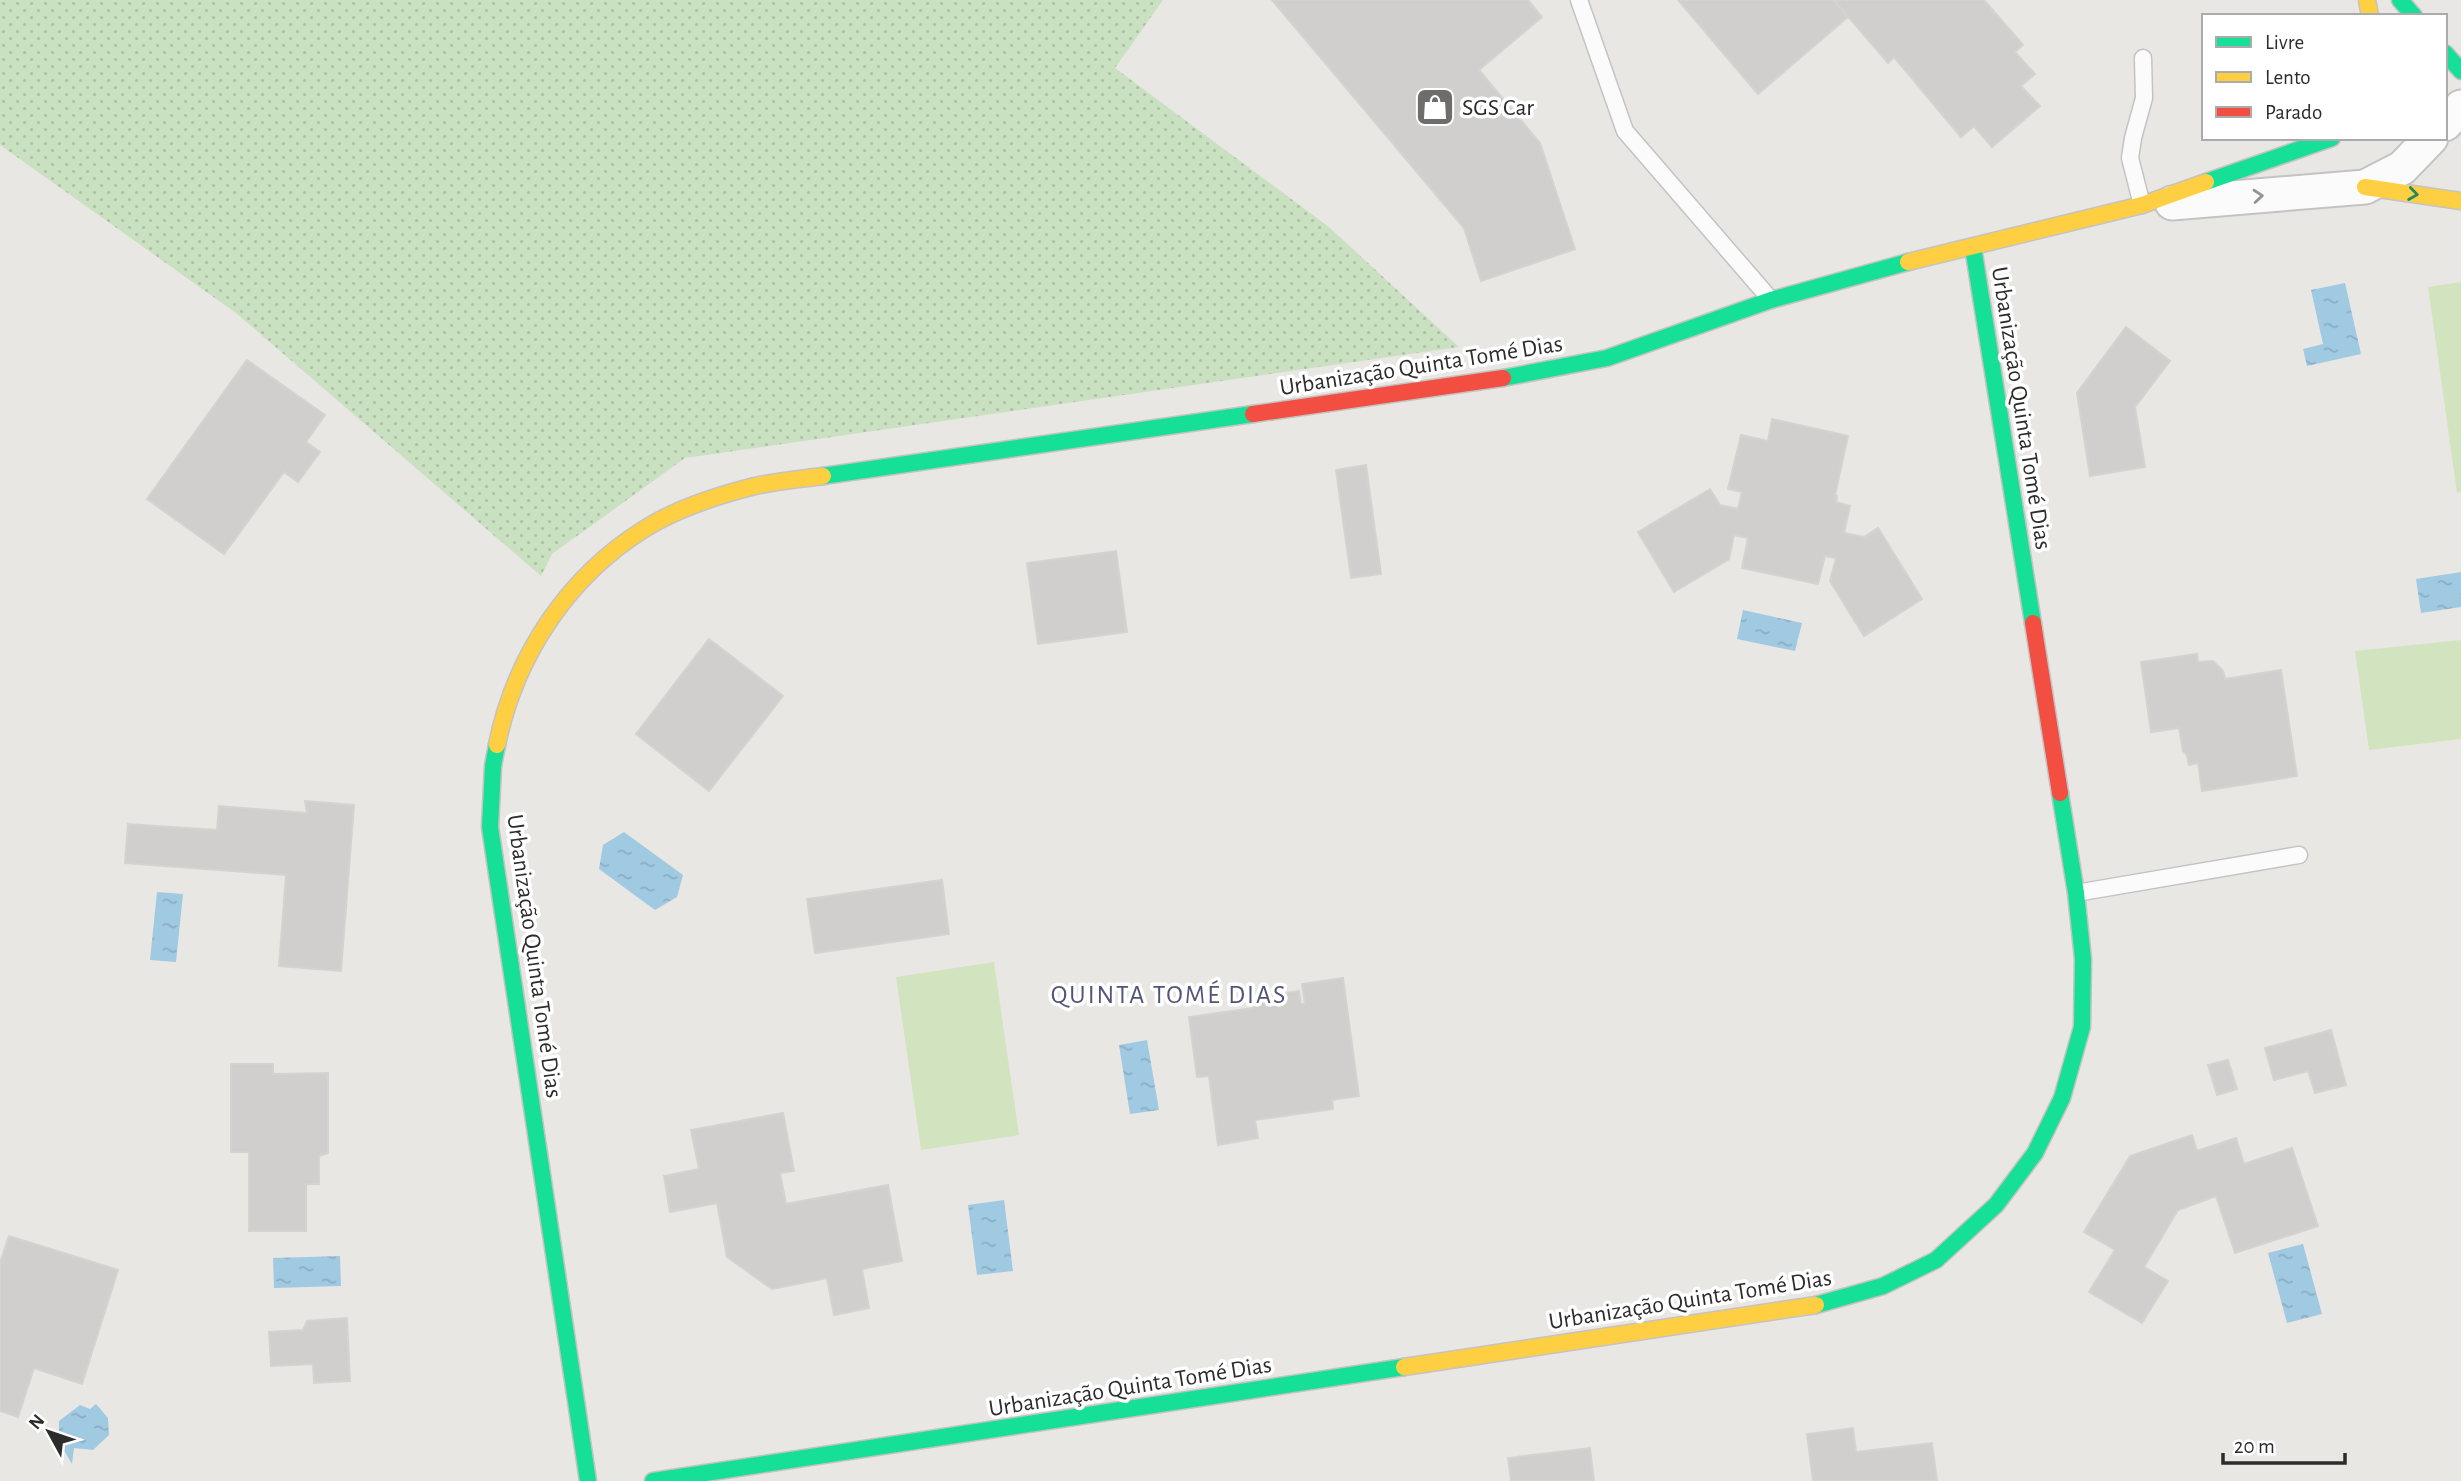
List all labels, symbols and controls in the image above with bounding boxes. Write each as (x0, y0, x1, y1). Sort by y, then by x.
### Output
legend (2202, 14, 2447, 140)
text: Livre (2265, 32, 2304, 53)
text: Lento (2265, 67, 2311, 88)
shop icon: SGS Car (1414, 86, 1456, 128)
place label: SGS Car (1462, 96, 1534, 120)
text: Parado (2265, 102, 2322, 123)
one-way arrow (2407, 186, 2419, 201)
one-way arrow (2253, 189, 2264, 204)
street label: Urbanização Quinta Tomé Dias (1987, 265, 2055, 551)
street label: Urbanização Quinta Tomé Dias (1278, 332, 1564, 400)
street label: Urbanização Quinta Tomé Dias (502, 813, 566, 1099)
district label: QUINTA TOMÉ DIAS (1051, 980, 1287, 1008)
street label: Urbanização Quinta Tomé Dias (1547, 1266, 1833, 1334)
street label: Urbanização Quinta Tomé Dias (987, 1353, 1273, 1421)
north arrow (14, 1397, 84, 1467)
text: N (26, 1411, 49, 1433)
scale bar (2223, 1422, 2346, 1466)
text: 20 m (2234, 1436, 2275, 1457)

